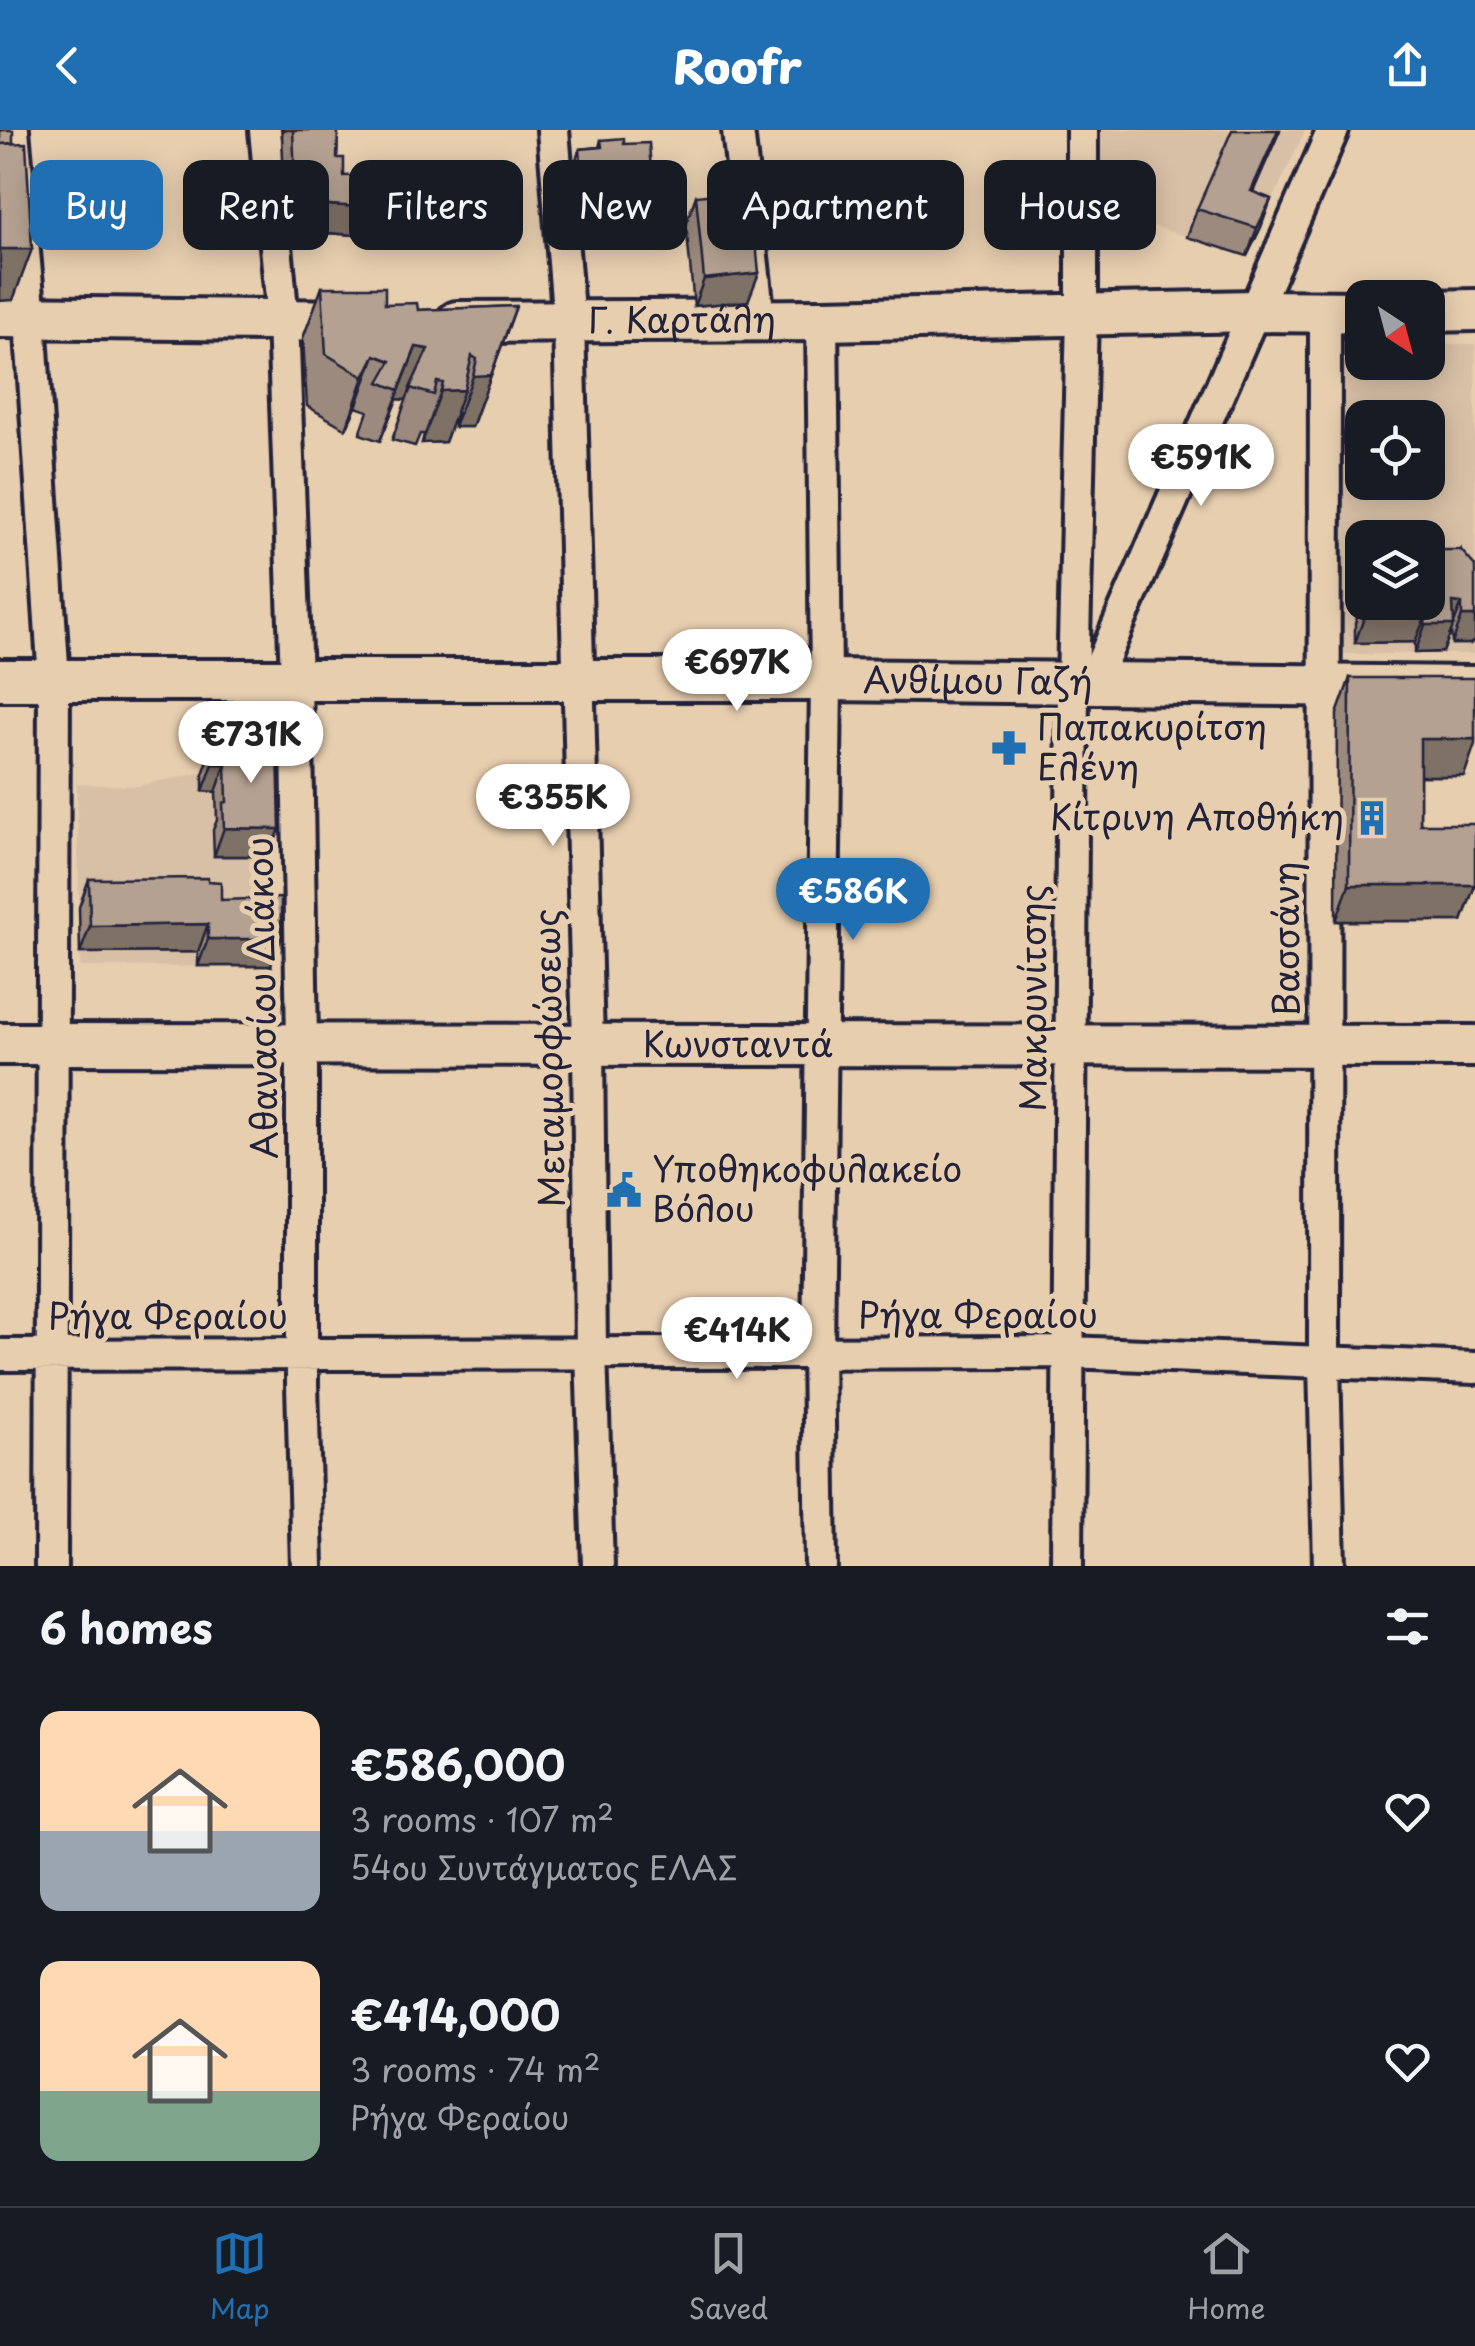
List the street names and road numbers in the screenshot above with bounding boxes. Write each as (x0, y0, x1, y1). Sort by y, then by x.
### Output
street label: Γ. Καρτάλη (588, 291, 776, 345)
street label: Ανθίμου Γαζή (863, 651, 1093, 707)
street label: Αθανασίου Διάκου (231, 837, 290, 1160)
street label: Βασσάνη (1258, 861, 1311, 1017)
street label: Μακρυνίτσης (1005, 884, 1058, 1112)
street label: Μεταμορφώσεως (518, 908, 577, 1208)
street label: Κωνσταντά (643, 1016, 833, 1069)
street label: Ρήγα Φεραίου (858, 1287, 1098, 1340)
street label: Ρήγα Φεραίου (48, 1288, 288, 1341)

